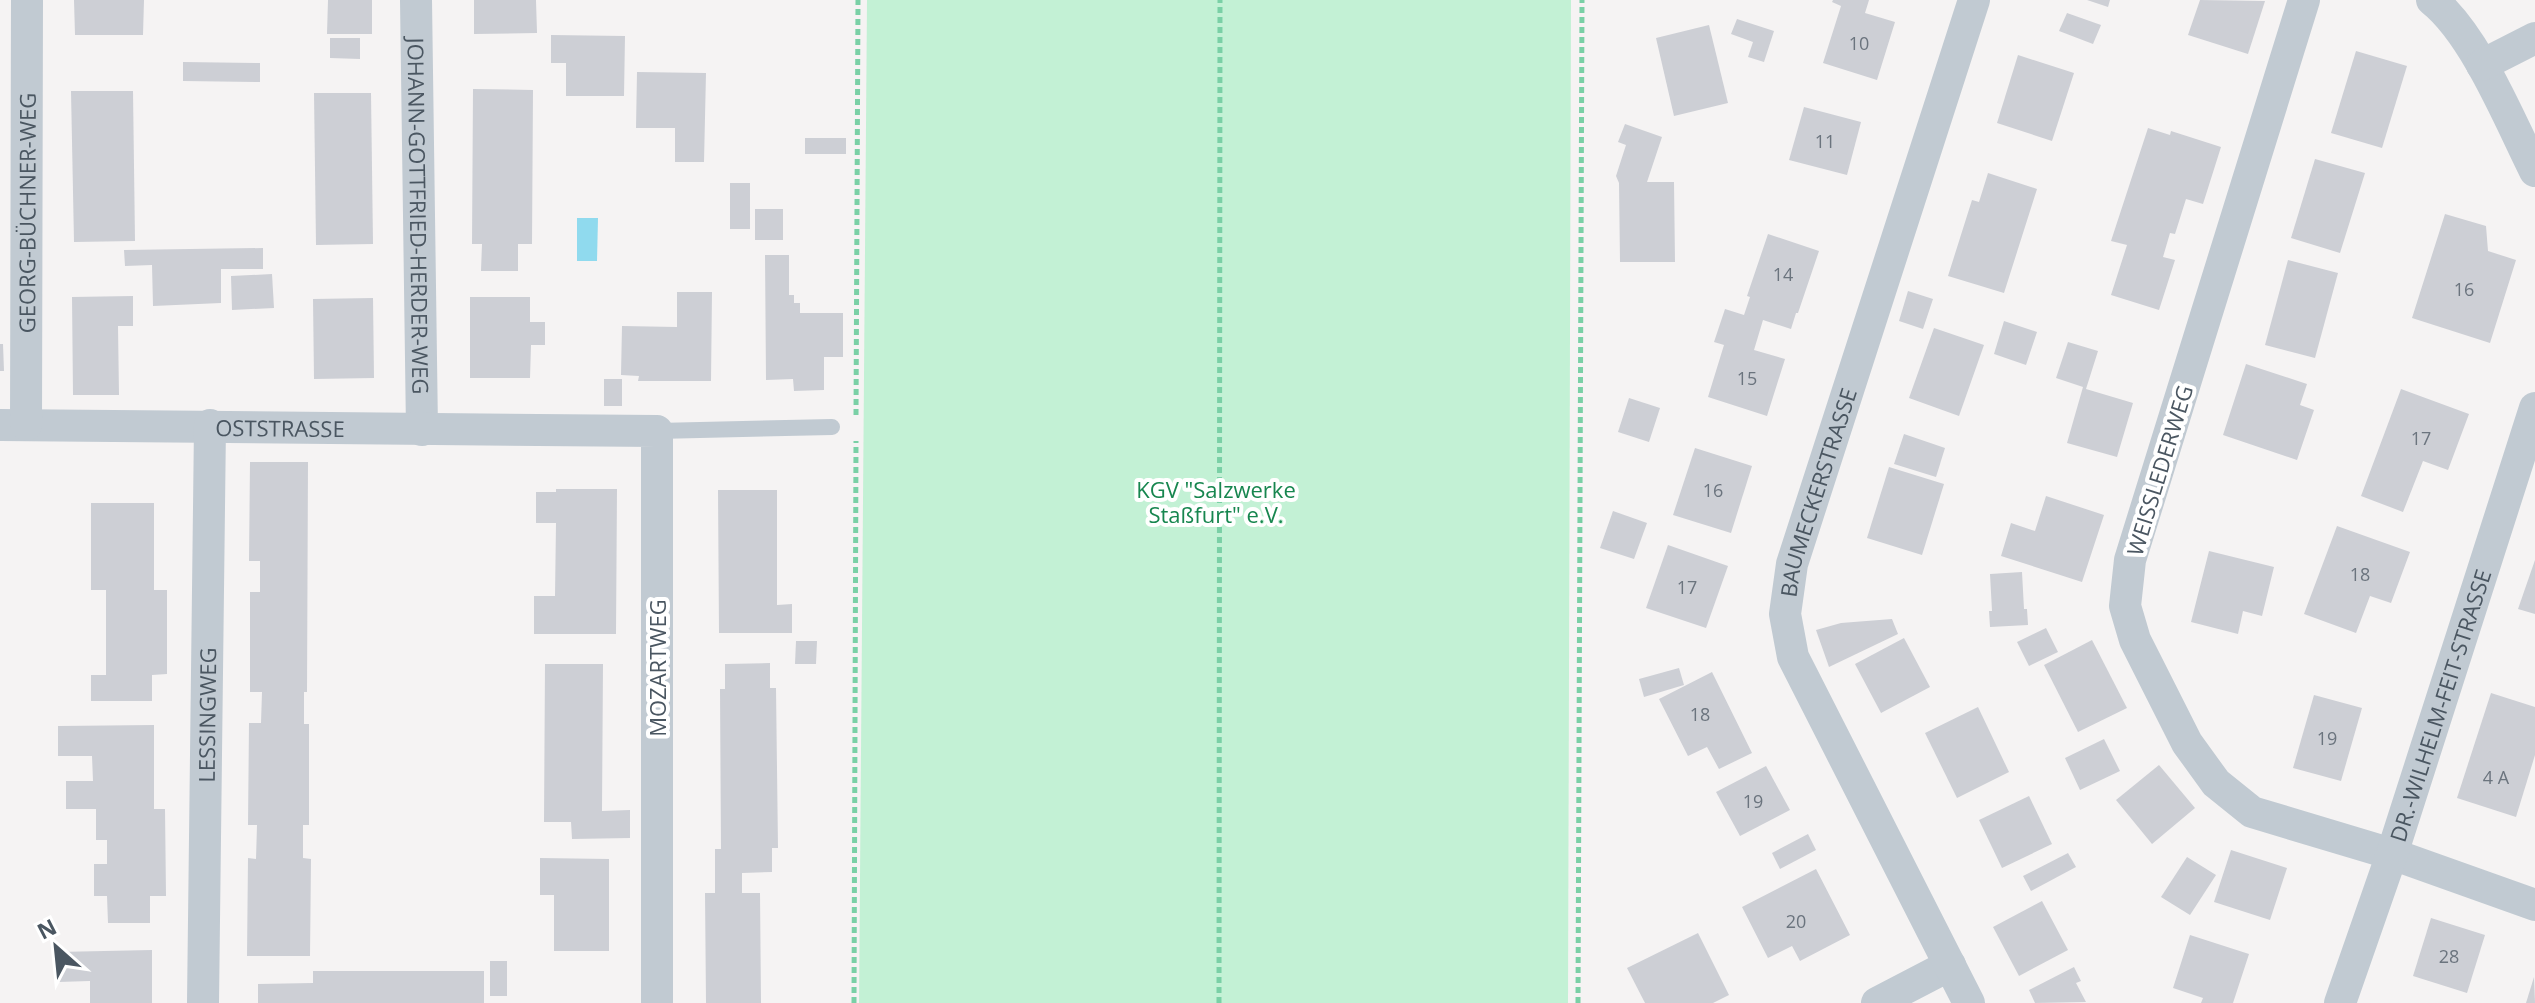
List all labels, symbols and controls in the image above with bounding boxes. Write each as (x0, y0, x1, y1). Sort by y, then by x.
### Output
house number: 10 (1849, 31, 1869, 55)
street label: JOHANN-GOTTFRIED-HERDER-WEG (401, 35, 437, 395)
street label: GEORG-BÜCHNER-WEG (11, 93, 42, 333)
house number: 11 (1815, 129, 1835, 153)
house number: 14 (1773, 262, 1793, 286)
house number: 16 (2454, 277, 2474, 301)
house number: 15 (1737, 366, 1757, 390)
street label: WEISSLEDERWEG (2119, 381, 2199, 559)
street label: BAUMECKERSTRASSE (1773, 384, 1863, 599)
street label: OSTSTRASSE (215, 412, 345, 443)
house number: 17 (2411, 426, 2431, 450)
park label: KGV "Salzwerke Staßfurt" e.V. (1136, 474, 1296, 529)
house number: 16 (1703, 478, 1723, 502)
house number: 18 (2350, 562, 2370, 586)
street label: DR.-WILHELM-FEIT-STRASSE (2382, 565, 2497, 845)
house number: 17 (1677, 575, 1697, 599)
street label: MOZARTWEG (642, 599, 672, 737)
street label: LESSINGWEG (191, 647, 222, 783)
house number: 18 (1690, 702, 1710, 726)
house number: 19 (2317, 726, 2337, 750)
house number: 4 A (2483, 765, 2510, 789)
house number: 19 (1743, 789, 1763, 813)
north arrow (16, 907, 96, 987)
house number: 20 (1786, 909, 1806, 933)
text: N (32, 911, 61, 946)
house number: 28 (2439, 944, 2459, 968)

